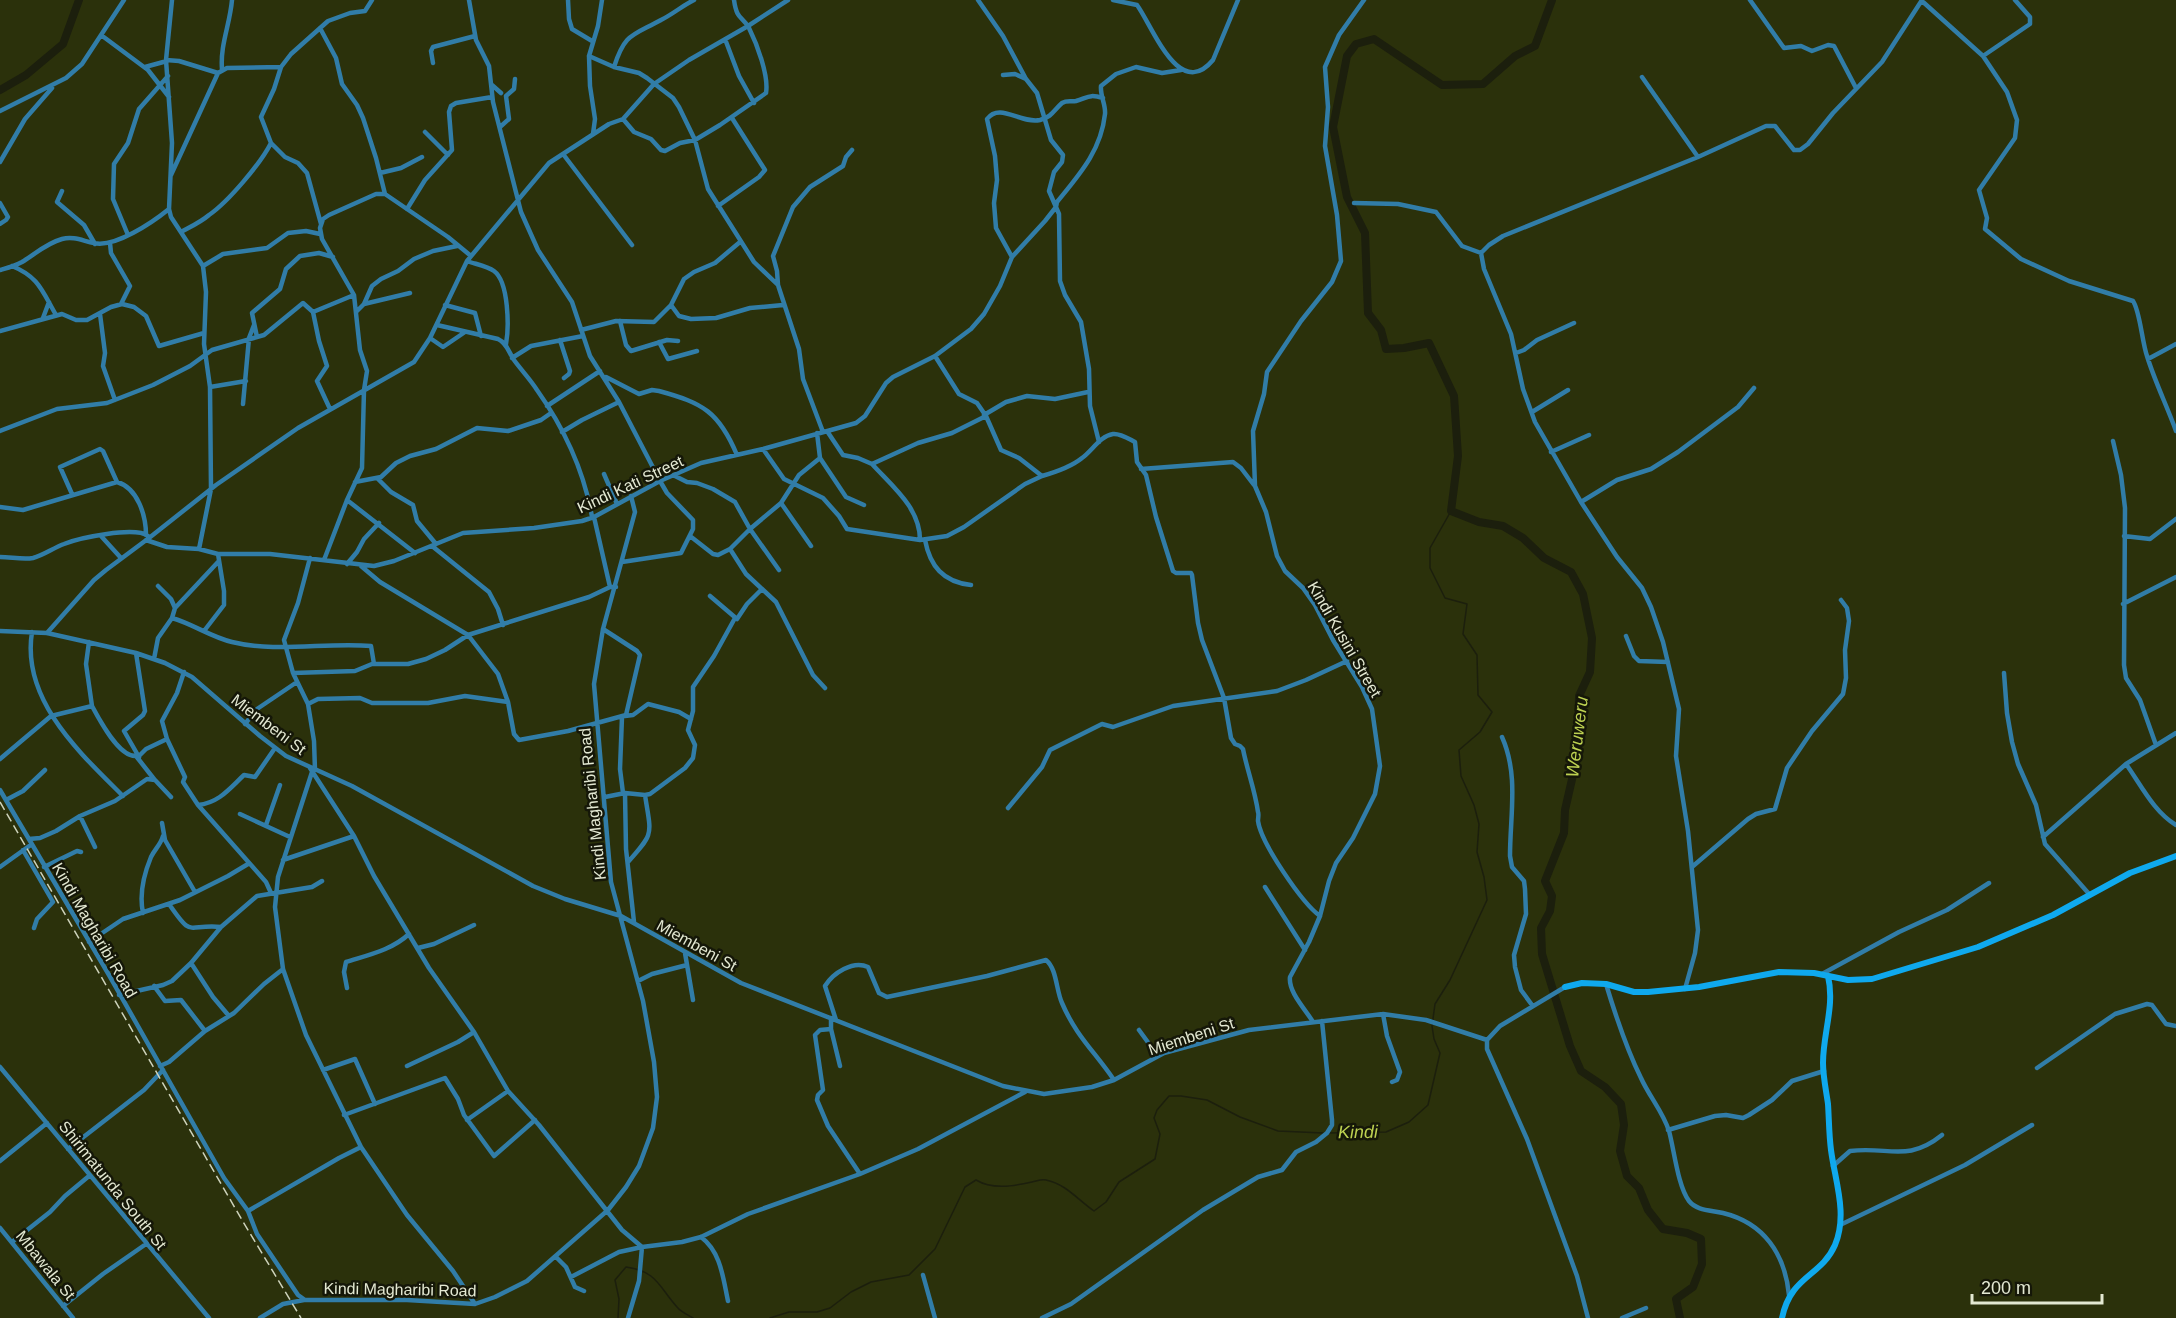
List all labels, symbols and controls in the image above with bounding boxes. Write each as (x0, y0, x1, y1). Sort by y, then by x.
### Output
street label: Kindi Kati Street (575, 452, 686, 516)
street label: Kindi Kusini Street (1305, 578, 1385, 701)
street label: Miembeni St (228, 691, 310, 758)
water label: Weruweru (1562, 695, 1592, 779)
street label: Kindi Magharibi Road (576, 727, 609, 881)
street label: Kindi Magharibi Road (49, 860, 140, 1001)
street label: Miembeni St (654, 916, 740, 975)
street label: Miembeni St (1146, 1014, 1237, 1058)
street label: Shirimatunda South St (56, 1118, 170, 1253)
water label: Kindi (1338, 1122, 1379, 1142)
street label: Mbawala St (13, 1227, 79, 1304)
scale bar (1972, 1267, 2102, 1305)
text: 200 m (1981, 1278, 2031, 1298)
street label: Kindi Magharibi Road (323, 1280, 477, 1299)

